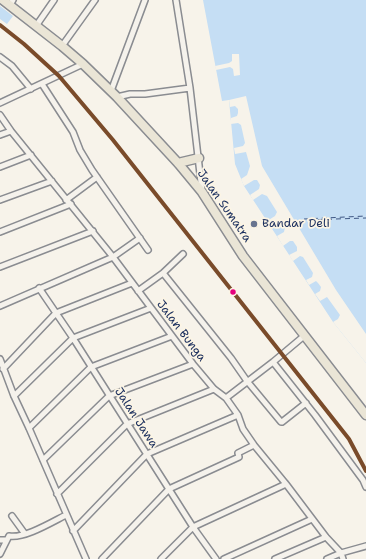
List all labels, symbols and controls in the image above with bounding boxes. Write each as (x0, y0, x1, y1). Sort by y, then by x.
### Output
street label: Jalan Sumatra (194, 167, 254, 245)
place label: Bandar Deli (262, 217, 330, 231)
marker: Bandar Deli (249, 219, 259, 229)
unlabelled marker (228, 287, 238, 297)
street label: Jalan Bunga (153, 298, 209, 364)
street label: Jalan Jawa (111, 385, 161, 451)

